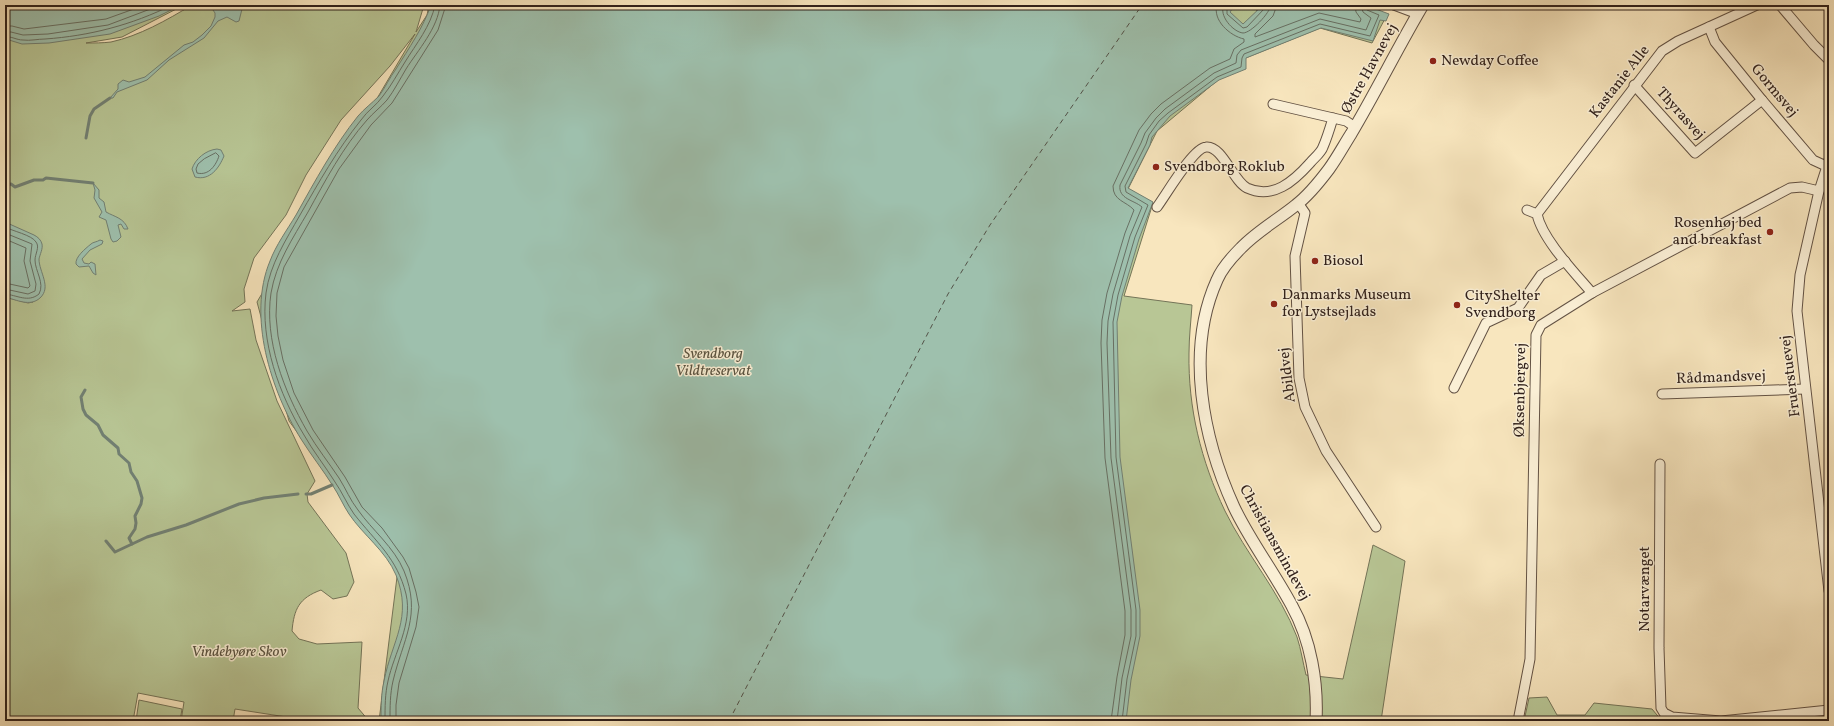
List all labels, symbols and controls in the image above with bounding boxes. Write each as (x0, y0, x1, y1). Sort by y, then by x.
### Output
street label: Østre Havnevej (1336, 20, 1404, 118)
street label: Kastanie Alle (1585, 41, 1655, 123)
place label: Newday Coffee (1441, 51, 1539, 72)
marker: Newday Coffee (1428, 56, 1438, 66)
street label: Gormsvej (1745, 60, 1803, 122)
street label: Thyrasvej (1651, 83, 1709, 145)
place label: Svendborg Roklub (1164, 157, 1285, 178)
marker: Svendborg Roklub (1151, 162, 1161, 172)
place label: Rosenhøj bed and breakfast (1673, 213, 1762, 251)
marker: Rosenhøj bed and breakfast (1765, 227, 1775, 237)
place label: Biosol (1323, 251, 1364, 272)
marker: Biosol (1310, 256, 1320, 266)
place label: Danmarks Museum for Lystsejlads (1282, 285, 1411, 323)
place label: CityShelter Svendborg (1465, 286, 1540, 324)
marker: Danmarks Museum for Lystsejlads (1269, 299, 1279, 309)
marker: CityShelter Svendborg (1452, 300, 1462, 310)
street label: Fruerstuevej (1776, 334, 1806, 418)
street label: Øksenbjergvej (1510, 343, 1532, 437)
park label: Svendborg Vildtreservat (675, 344, 752, 382)
street label: Abildvej (1274, 346, 1302, 404)
street label: Rådmandsvej (1676, 366, 1766, 390)
street label: Christiansmindevej (1233, 481, 1315, 605)
street label: Notarvænget (1635, 546, 1656, 632)
park label: Vindebyøre Skov (191, 642, 287, 663)

